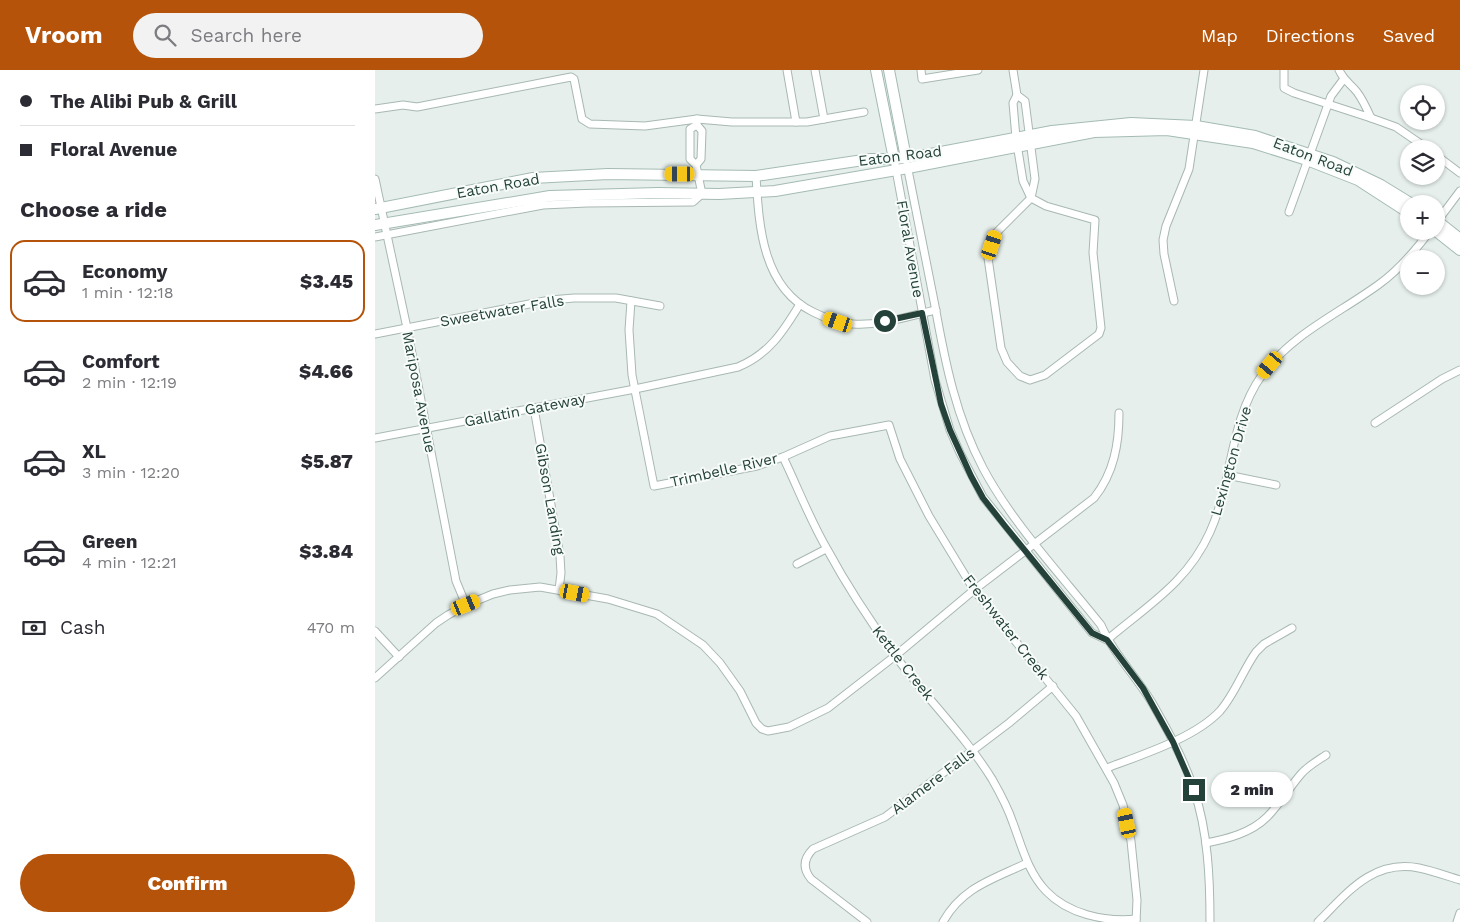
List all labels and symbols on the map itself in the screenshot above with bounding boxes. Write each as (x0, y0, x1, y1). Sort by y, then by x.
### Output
street label: Eaton Road (1271, 134, 1355, 180)
street label: Eaton Road (857, 142, 943, 170)
car (665, 167, 695, 182)
street label: Eaton Road (455, 170, 541, 202)
street label: Floral Avenue (893, 199, 927, 299)
car (980, 228, 1003, 262)
street label: Sweetwater Falls (439, 291, 566, 331)
car (821, 310, 854, 334)
route start (874, 310, 896, 332)
street label: Mariposa Avenue (398, 330, 440, 454)
car (1254, 349, 1285, 381)
street label: Gallatin Gateway (463, 389, 588, 431)
street label: Lexington Drive (1207, 404, 1255, 518)
street label: Gibson Landing (531, 442, 569, 556)
street label: Trimbelle River (668, 449, 780, 491)
street label: Freshwater Creek (959, 571, 1053, 684)
car (558, 583, 591, 603)
car (449, 592, 482, 618)
street label: Kettle Creek (868, 622, 938, 704)
street label: Alamere Falls (888, 744, 978, 818)
callout: 2 min (1211, 772, 1294, 808)
route end (1183, 779, 1205, 801)
car (1116, 807, 1137, 839)

